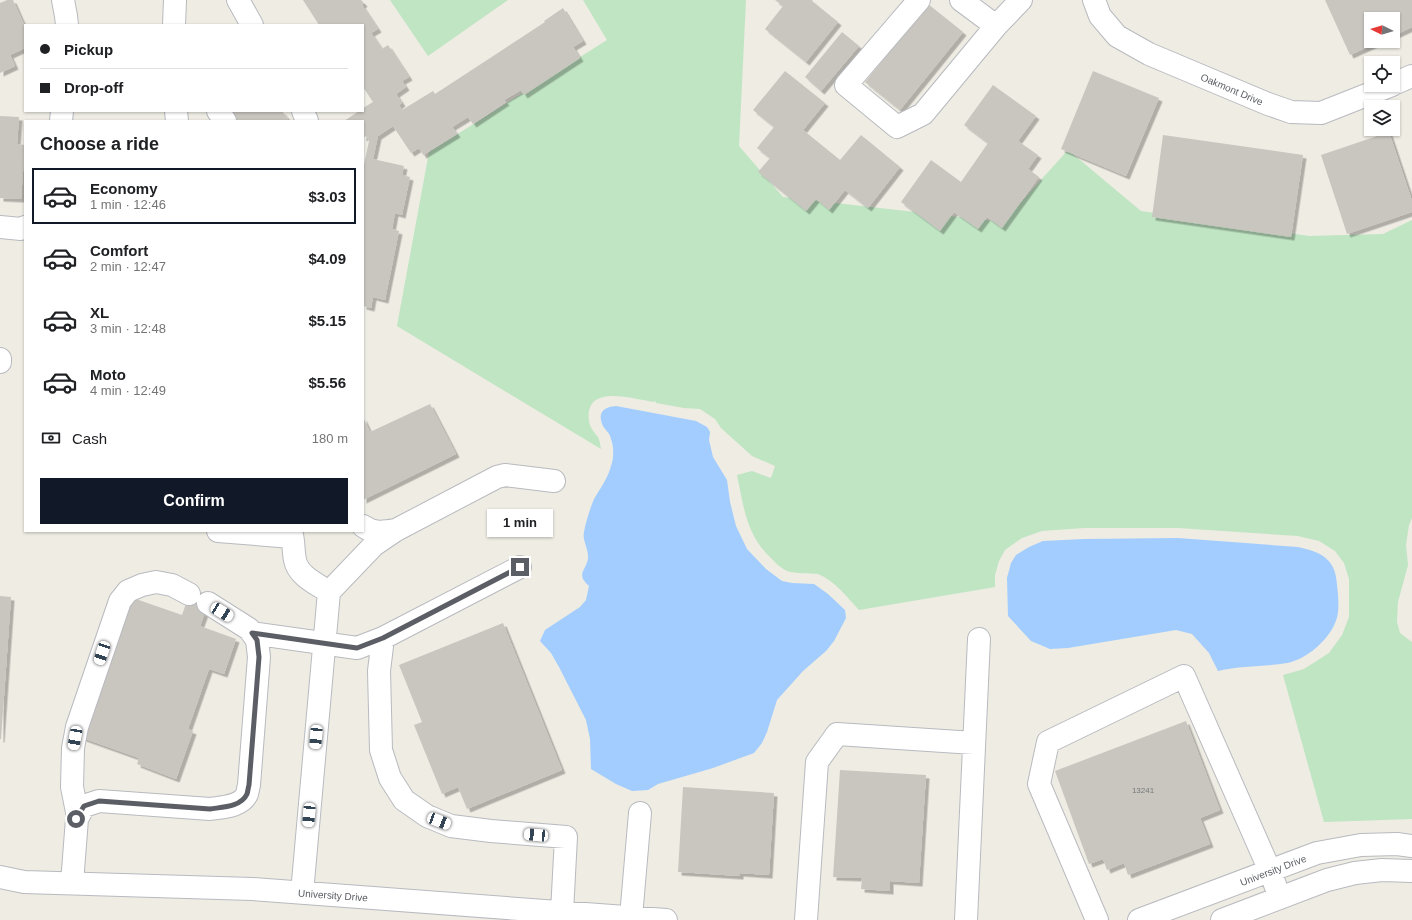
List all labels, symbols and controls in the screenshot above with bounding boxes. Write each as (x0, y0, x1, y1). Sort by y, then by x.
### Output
north arrow (1364, 12, 1400, 48)
map controls (1364, 12, 1400, 136)
text: Pickup (64, 41, 113, 58)
button: locate (1364, 56, 1400, 92)
street label: Oakmont Drive (1199, 71, 1265, 108)
text: Drop-off (64, 79, 123, 96)
button: layers (1364, 100, 1400, 136)
text: Choose a ride (40, 134, 159, 154)
icon: car (42, 178, 78, 214)
text: Economy (90, 180, 158, 197)
text: $3.03 (308, 188, 346, 205)
text: 1 min · 12:46 (90, 197, 166, 212)
icon: car (42, 240, 78, 276)
text: Comfort (90, 242, 148, 259)
text: $4.09 (308, 250, 346, 267)
text: 2 min · 12:47 (90, 259, 166, 274)
icon: car (42, 302, 78, 338)
text: XL (90, 304, 109, 321)
text: $5.15 (308, 312, 346, 329)
text: 3 min · 12:48 (90, 321, 166, 336)
icon: car (42, 364, 78, 400)
text: Moto (90, 366, 126, 383)
text: $5.56 (308, 374, 346, 391)
text: 4 min · 12:49 (90, 383, 166, 398)
icon: cash (40, 427, 62, 449)
text: Cash (72, 430, 107, 447)
text: 180 m (312, 431, 348, 446)
button: Confirm (40, 478, 348, 524)
callout: 1 min (487, 509, 553, 537)
text: 1 min (503, 515, 537, 530)
route end (511, 558, 529, 576)
car (209, 601, 235, 623)
car (93, 640, 111, 666)
car (67, 725, 83, 751)
car (309, 725, 323, 749)
house number: 13241 (1132, 786, 1155, 795)
car (302, 803, 316, 827)
route start (67, 810, 85, 828)
car (426, 811, 452, 831)
car (524, 828, 548, 842)
street label: University Drive (1239, 853, 1308, 888)
street label: University Drive (298, 888, 369, 903)

